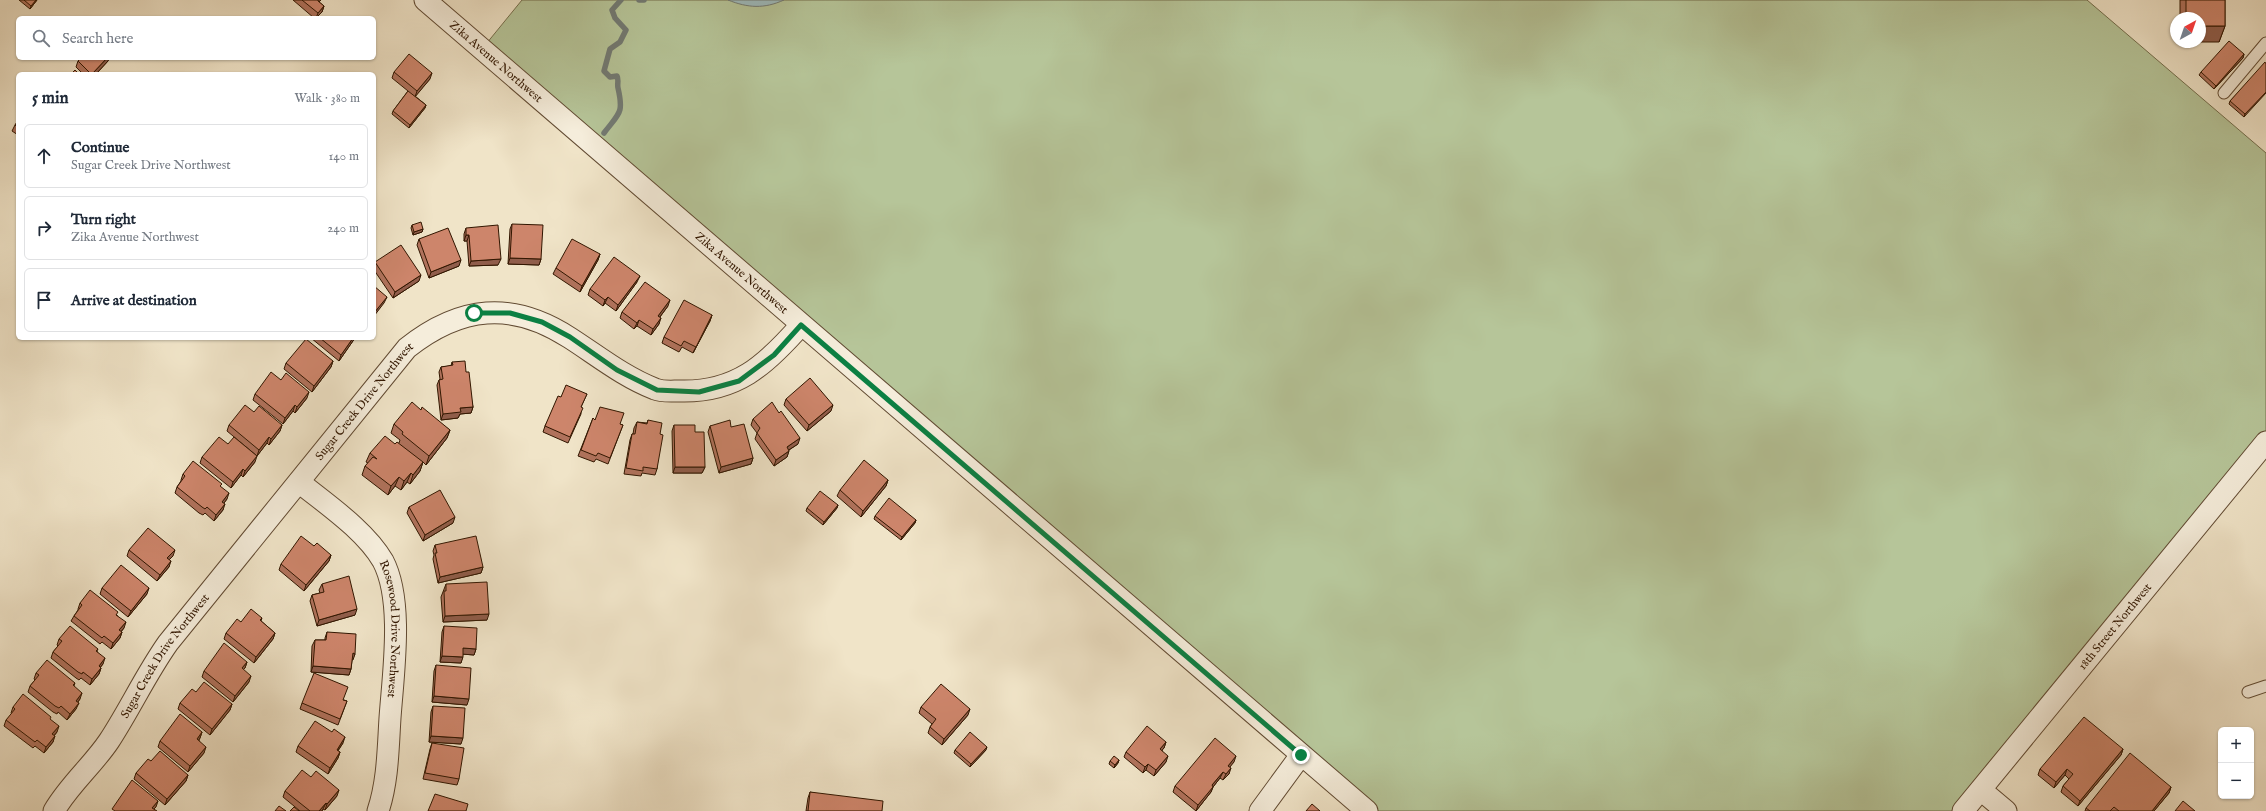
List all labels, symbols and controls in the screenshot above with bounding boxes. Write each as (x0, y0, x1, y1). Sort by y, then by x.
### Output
north arrow (2170, 12, 2206, 48)
search box (16, 16, 376, 60)
street label: Zika Avenue Northwest (446, 17, 546, 106)
icon: search (30, 27, 52, 49)
text: Search here (62, 29, 133, 48)
text: 5 min (32, 88, 69, 109)
text: Walk · 380 m (295, 90, 360, 107)
text: Continue (71, 138, 129, 157)
icon: ahead (33, 145, 55, 167)
text: 140 m (329, 148, 359, 165)
text: Sugar Creek Drive Northwest (71, 157, 231, 174)
text: Turn right (71, 210, 136, 229)
icon: right (33, 217, 55, 239)
text: 240 m (327, 220, 359, 237)
text: Zika Avenue Northwest (71, 229, 199, 246)
street label: Zika Avenue Northwest (692, 229, 791, 317)
icon: arrive (33, 289, 55, 311)
text: Arrive at destination (71, 291, 197, 310)
route start (465, 304, 483, 322)
street label: Sugar Creek Drive Northwest (312, 339, 416, 463)
street label: Rosewood Drive Northwest (376, 558, 403, 698)
street label: 18th Street Northwest (2075, 580, 2155, 673)
street label: Sugar Creek Drive Northwest (118, 591, 213, 721)
map controls (2218, 727, 2254, 799)
button: + (2218, 727, 2254, 763)
route end (1292, 746, 1310, 764)
button: − (2218, 763, 2254, 799)

